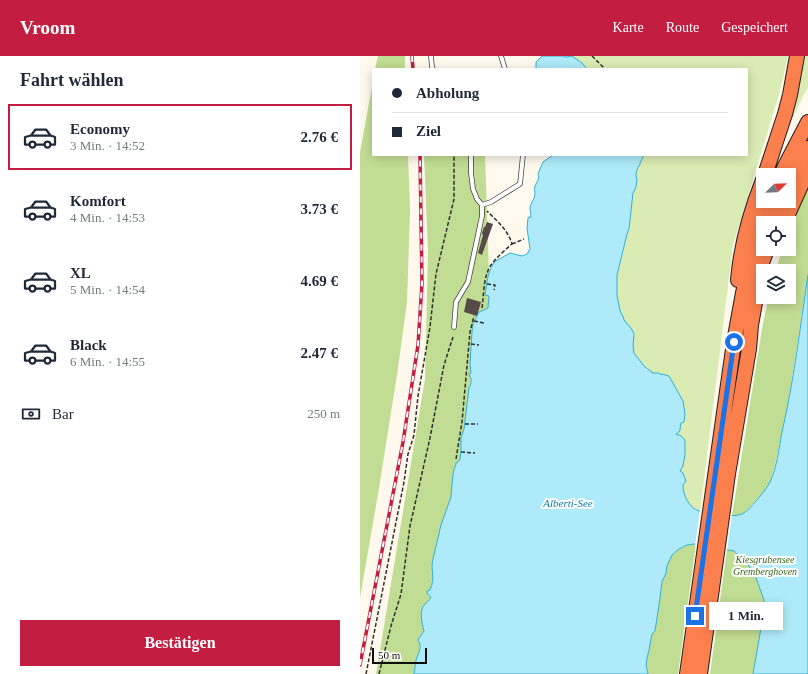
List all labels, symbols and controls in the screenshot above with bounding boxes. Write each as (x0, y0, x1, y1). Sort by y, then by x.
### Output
text: Vroom (20, 17, 75, 38)
text: Karte (613, 20, 644, 35)
text: Route (666, 20, 699, 35)
text: Gespeichert (721, 20, 788, 35)
text: Fahrt wählen (20, 70, 124, 90)
text: Abholung (416, 85, 479, 101)
icon: car (22, 119, 58, 155)
text: Economy (70, 121, 130, 137)
text: Ziel (416, 123, 441, 139)
text: 2.76 € (301, 129, 338, 145)
text: 3 Min. · 14:52 (70, 138, 145, 153)
north arrow (756, 168, 796, 208)
map controls (756, 168, 796, 304)
icon: car (22, 191, 58, 227)
text: Komfort (70, 193, 126, 209)
text: 3.73 € (301, 201, 338, 217)
text: 4 Min. · 14:53 (70, 210, 145, 225)
button: locate (756, 216, 796, 256)
icon: car (22, 263, 58, 299)
button: layers (756, 264, 796, 304)
text: XL (70, 265, 91, 281)
text: 4.69 € (301, 273, 338, 289)
text: 5 Min. · 14:54 (70, 282, 145, 297)
route start (725, 333, 743, 351)
icon: car (22, 335, 58, 371)
text: Black (70, 337, 107, 353)
text: 2.47 € (301, 345, 338, 361)
text: 6 Min. · 14:55 (70, 354, 145, 369)
icon: cash (20, 403, 42, 425)
text: Bar (52, 406, 74, 422)
text: 250 m (307, 406, 340, 421)
water label: Alberti-See (542, 497, 593, 509)
park label: Kiesgrubensee Gremberghoven (733, 554, 797, 577)
callout: 1 Min. (709, 602, 783, 630)
route end (686, 607, 704, 625)
text: 1 Min. (728, 608, 764, 623)
button: Bestätigen (20, 620, 340, 666)
scale bar (372, 646, 427, 665)
text: 50 m (378, 649, 400, 661)

